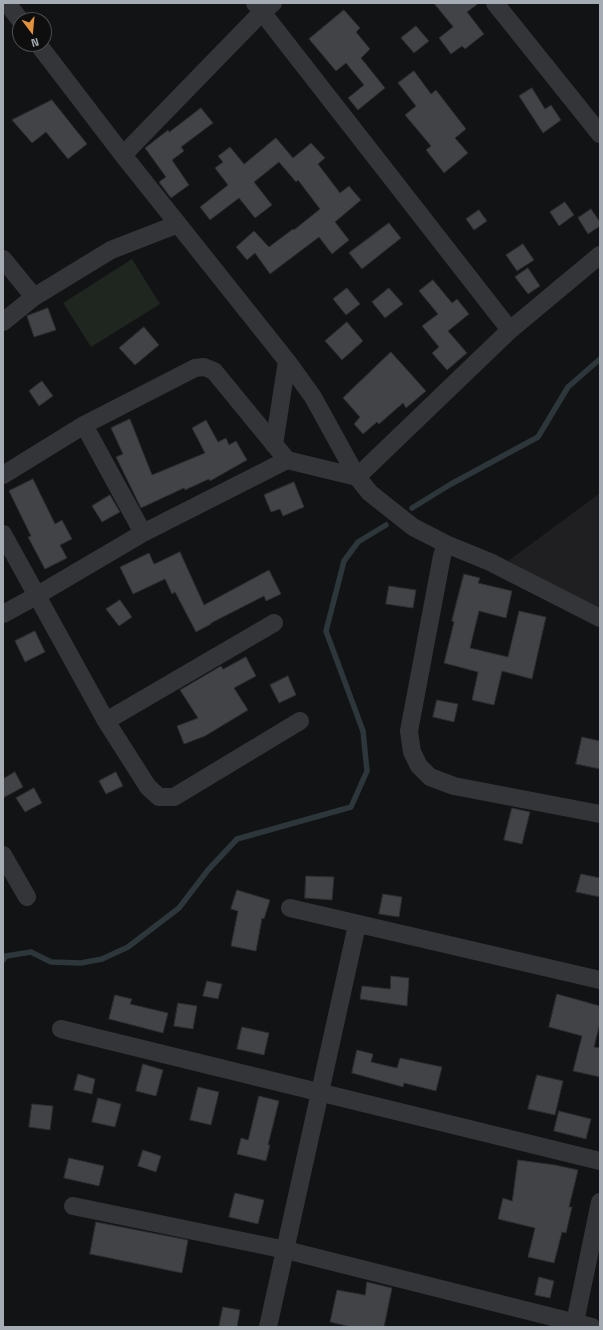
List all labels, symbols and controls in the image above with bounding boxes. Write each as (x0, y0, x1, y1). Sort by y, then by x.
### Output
north arrow (12, 12, 52, 52)
text: N (30, 35, 41, 50)

